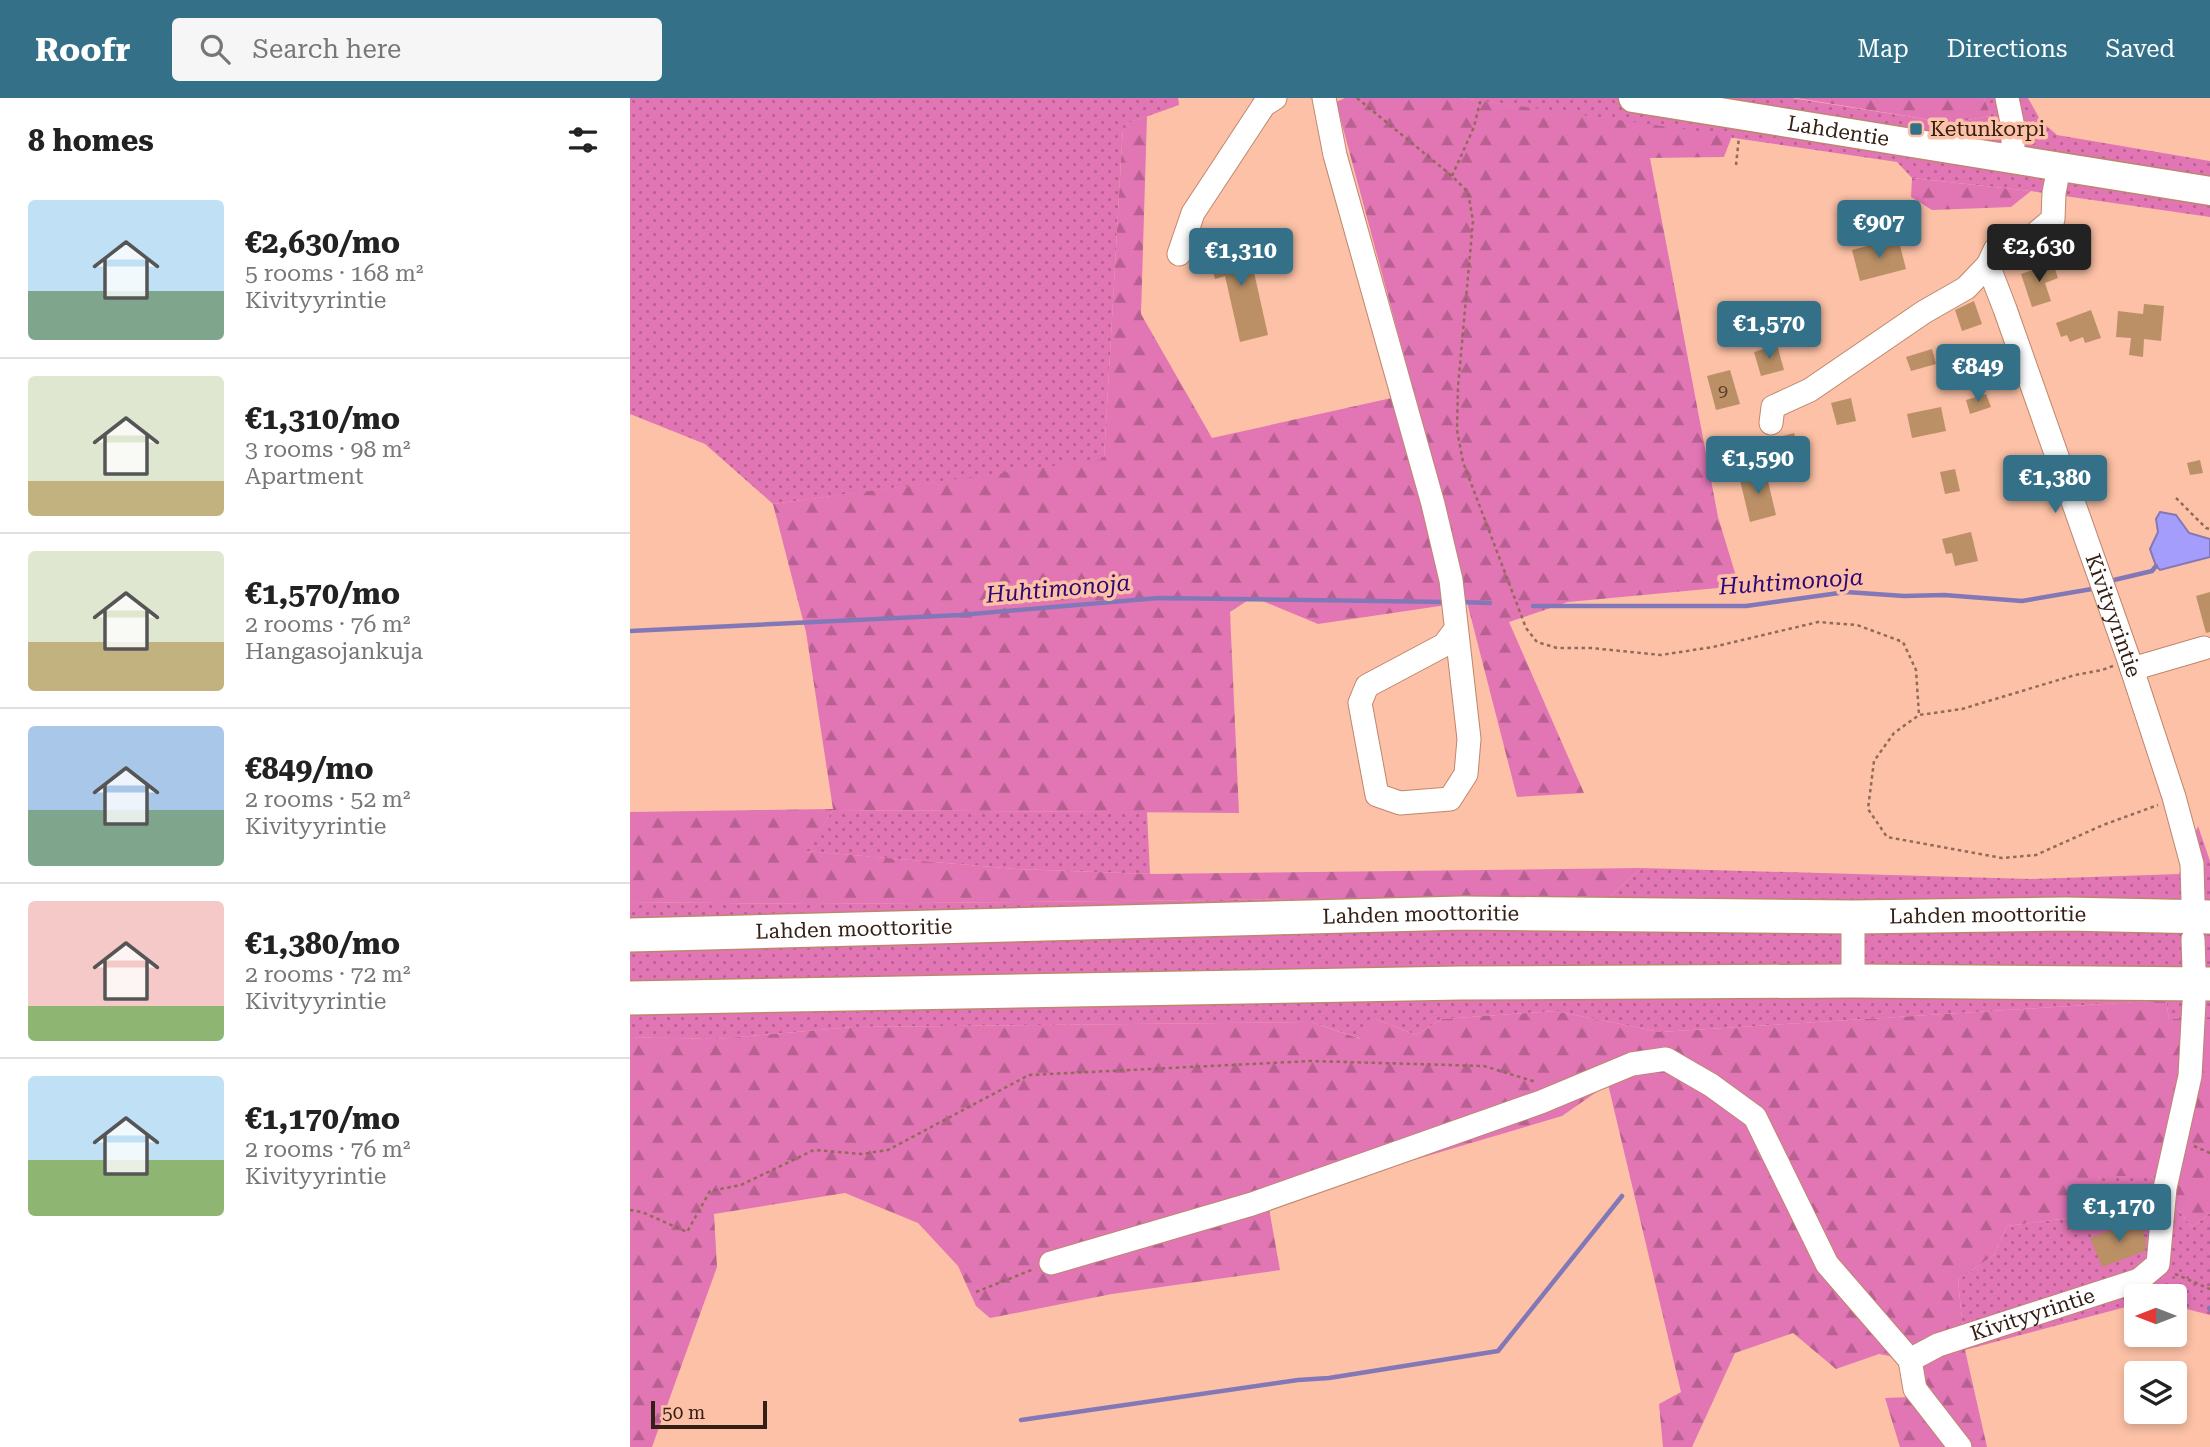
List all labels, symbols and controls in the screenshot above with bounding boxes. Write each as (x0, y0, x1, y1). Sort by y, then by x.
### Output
search box (172, 18, 662, 81)
text: Roofr (35, 30, 130, 69)
icon: search (196, 30, 234, 68)
text: Search here (252, 34, 401, 64)
text: Map (1857, 35, 1909, 63)
text: Directions (1947, 35, 2067, 63)
text: Saved (2105, 35, 2175, 63)
street label: Lahdentie (1786, 111, 1891, 151)
place label: Ketunkorpi (1930, 117, 2046, 141)
icon: filters (564, 121, 602, 159)
marker: Ketunkorpi (1908, 121, 1924, 137)
text: 8 homes (28, 123, 154, 158)
pin: €907 (1838, 200, 1920, 260)
text: €907 (1853, 209, 1905, 236)
text: €2,630/mo (245, 225, 400, 260)
pin: €2,630 (1982, 225, 2096, 284)
icon: home (84, 228, 168, 312)
pin: €1,310 (1184, 228, 1298, 288)
text: €2,630 (2003, 233, 2075, 260)
text: €1,310 (1205, 237, 1277, 264)
text: 5 rooms · 168 m² (245, 260, 423, 287)
text: Kivityyrintie (245, 287, 386, 314)
pin: €1,570 (1712, 302, 1826, 361)
text: €1,570 (1733, 310, 1805, 337)
pin: €849 (1937, 344, 2019, 404)
text: €849 (1952, 353, 2004, 380)
house number: 9 (1718, 380, 1728, 401)
text: €1,310/mo (245, 401, 400, 436)
icon: home (84, 404, 168, 488)
text: 3 rooms · 98 m² (245, 436, 411, 463)
pin: €1,590 (1701, 436, 1815, 496)
text: €1,590 (1722, 445, 1794, 472)
pin: €1,380 (1998, 456, 2112, 515)
text: Apartment (245, 463, 364, 490)
text: €1,380 (2019, 464, 2091, 491)
street label: Kivityyrintie (2080, 551, 2146, 680)
water label: Huhtimonoja (1717, 563, 1864, 601)
water label: Huhtimonoja (984, 569, 1131, 609)
text: €1,570/mo (245, 576, 400, 611)
icon: home (84, 579, 168, 663)
text: 2 rooms · 76 m² (245, 611, 411, 638)
text: Hangasojankuja (245, 638, 423, 665)
text: €849/mo (245, 751, 374, 786)
icon: home (84, 754, 168, 838)
text: 2 rooms · 52 m² (245, 786, 411, 813)
text: Kivityyrintie (245, 813, 386, 840)
street label: Lahden moottoritie (1322, 901, 1519, 929)
street label: Lahden moottoritie (1889, 902, 2086, 928)
street label: Lahden moottoritie (755, 914, 953, 944)
text: €1,380/mo (245, 926, 400, 961)
icon: home (84, 929, 168, 1013)
text: 2 rooms · 72 m² (245, 961, 411, 988)
text: Kivityyrintie (245, 988, 386, 1015)
text: €1,170/mo (245, 1101, 400, 1136)
icon: home (84, 1104, 168, 1188)
text: 2 rooms · 76 m² (245, 1136, 411, 1163)
text: Kivityyrintie (245, 1163, 386, 1190)
pin: €1,170 (2062, 1184, 2176, 1244)
text: €1,170 (2083, 1193, 2155, 1220)
street label: Kivityyrintie (1967, 1283, 2098, 1346)
north arrow (2124, 1284, 2188, 1348)
map controls (2124, 1284, 2187, 1424)
button: layers (2124, 1361, 2187, 1424)
scale bar (651, 1398, 766, 1430)
text: 50 m (662, 1401, 705, 1424)

